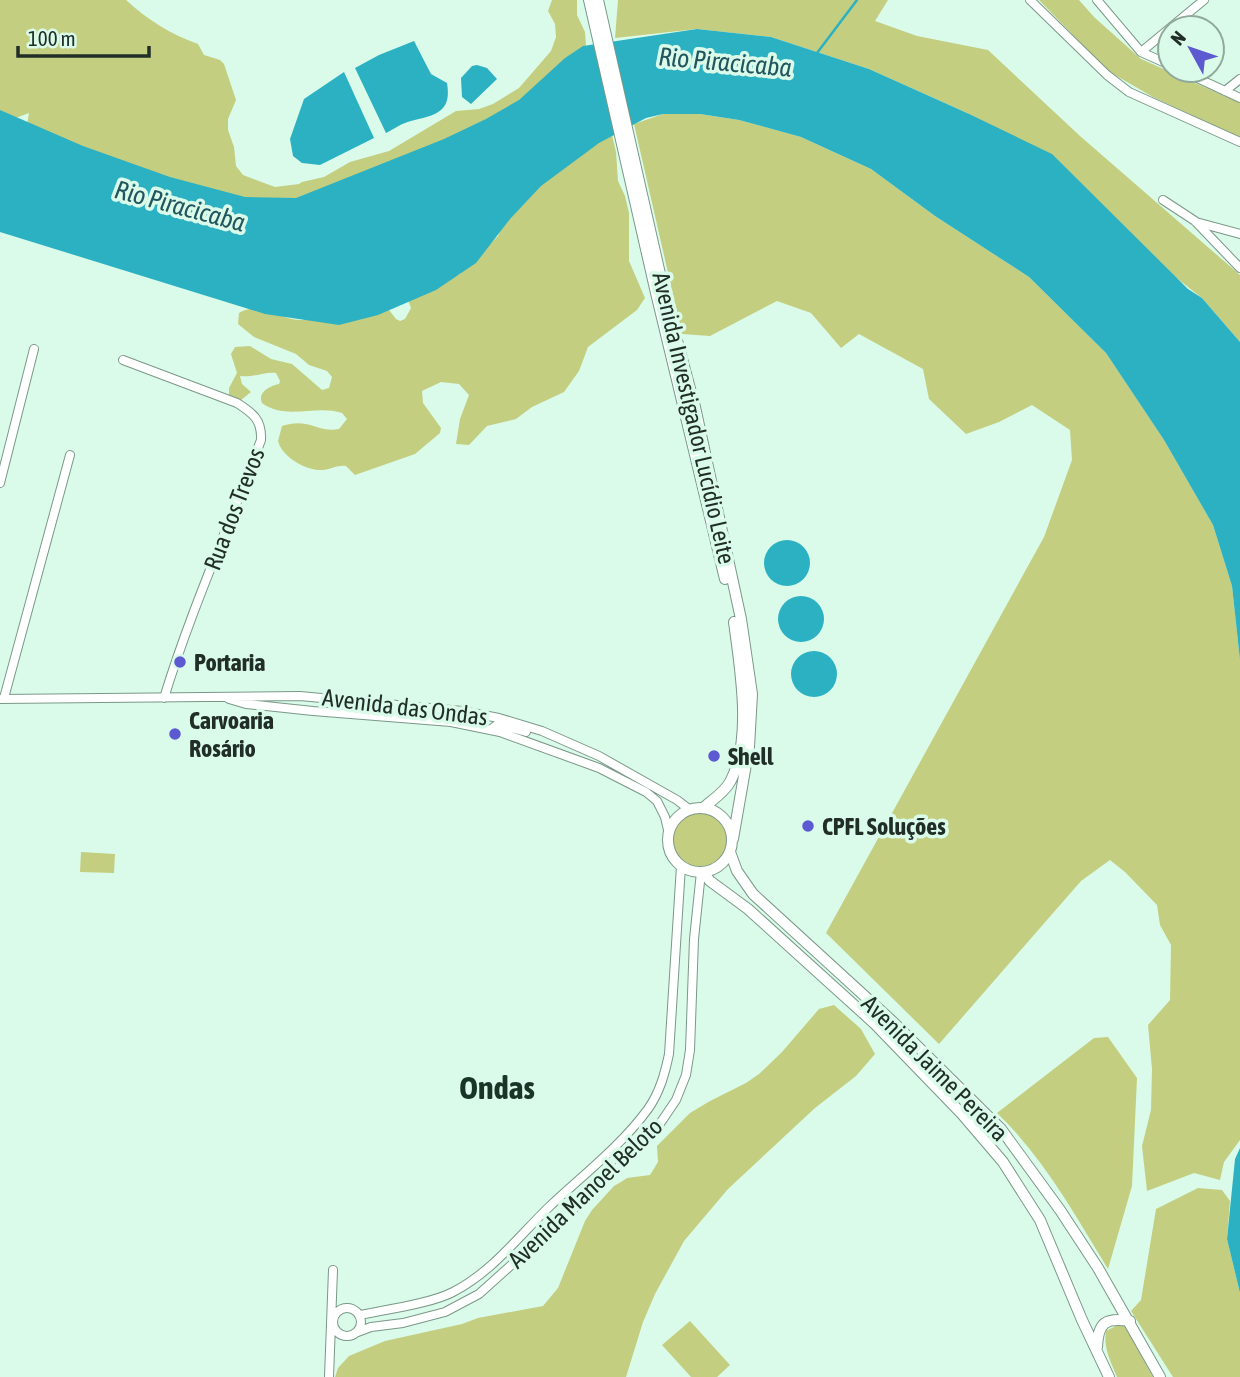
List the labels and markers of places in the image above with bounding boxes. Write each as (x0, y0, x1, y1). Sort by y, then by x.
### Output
place label: Portaria (194, 649, 265, 676)
marker: Portaria (172, 654, 188, 670)
place label: Carvoaria Rosário (189, 707, 274, 762)
marker: Carvoaria Rosário (167, 726, 183, 742)
place label: Shell (728, 743, 774, 770)
marker: Shell (706, 748, 722, 764)
place label: CPFL Soluções (822, 813, 946, 840)
marker: CPFL Soluções (800, 818, 816, 834)

